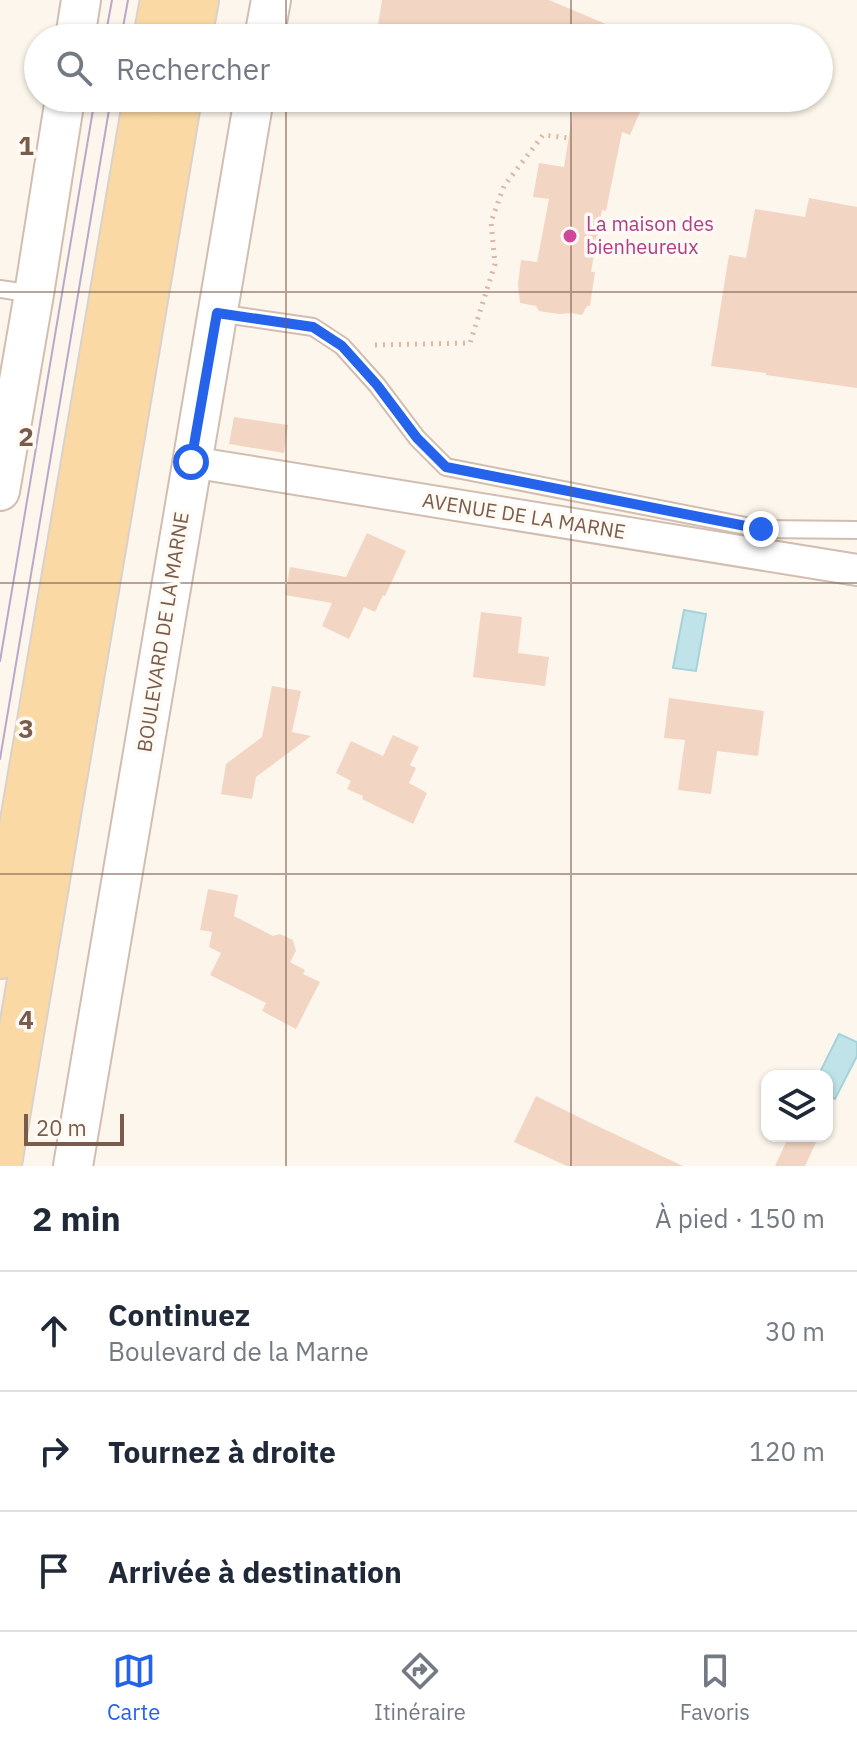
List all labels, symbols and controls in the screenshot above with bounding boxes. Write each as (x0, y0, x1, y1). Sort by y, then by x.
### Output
search box (24, 24, 833, 112)
icon: search (52, 46, 96, 90)
text: Rechercher (116, 49, 270, 88)
text: 1 (18, 128, 34, 162)
place label: La maison des bienheureux (586, 210, 714, 260)
marker: La maison des bienheureux (561, 227, 579, 245)
text: 2 (18, 419, 34, 453)
route start (173, 444, 209, 480)
street label: AVENUE DE LA MARNE (421, 486, 628, 545)
street label: BOULEVARD DE LA MARNE (130, 510, 195, 754)
route end (743, 511, 779, 547)
text: 3 (18, 711, 34, 745)
text: 4 (18, 1002, 34, 1036)
map controls (761, 1070, 833, 1142)
button: layers (761, 1070, 833, 1142)
scale bar (24, 1110, 124, 1146)
text: 20 m (36, 1113, 87, 1142)
text: 2 min (32, 1196, 121, 1240)
text: À pied · 150 m (655, 1201, 825, 1235)
text: Continuez (108, 1295, 250, 1334)
icon: ahead (32, 1309, 76, 1353)
text: 30 m (765, 1314, 825, 1348)
text: Boulevard de la Marne (108, 1334, 369, 1368)
icon: right (32, 1429, 76, 1473)
text: Tournez à droite (108, 1432, 336, 1471)
text: 120 m (749, 1434, 825, 1468)
icon: arrive (32, 1549, 76, 1593)
text: Arrivée à destination (108, 1552, 402, 1591)
tab: Carte (107, 1649, 160, 1726)
tab: Itinéraire (374, 1649, 466, 1726)
tab: Favoris (680, 1649, 750, 1726)

